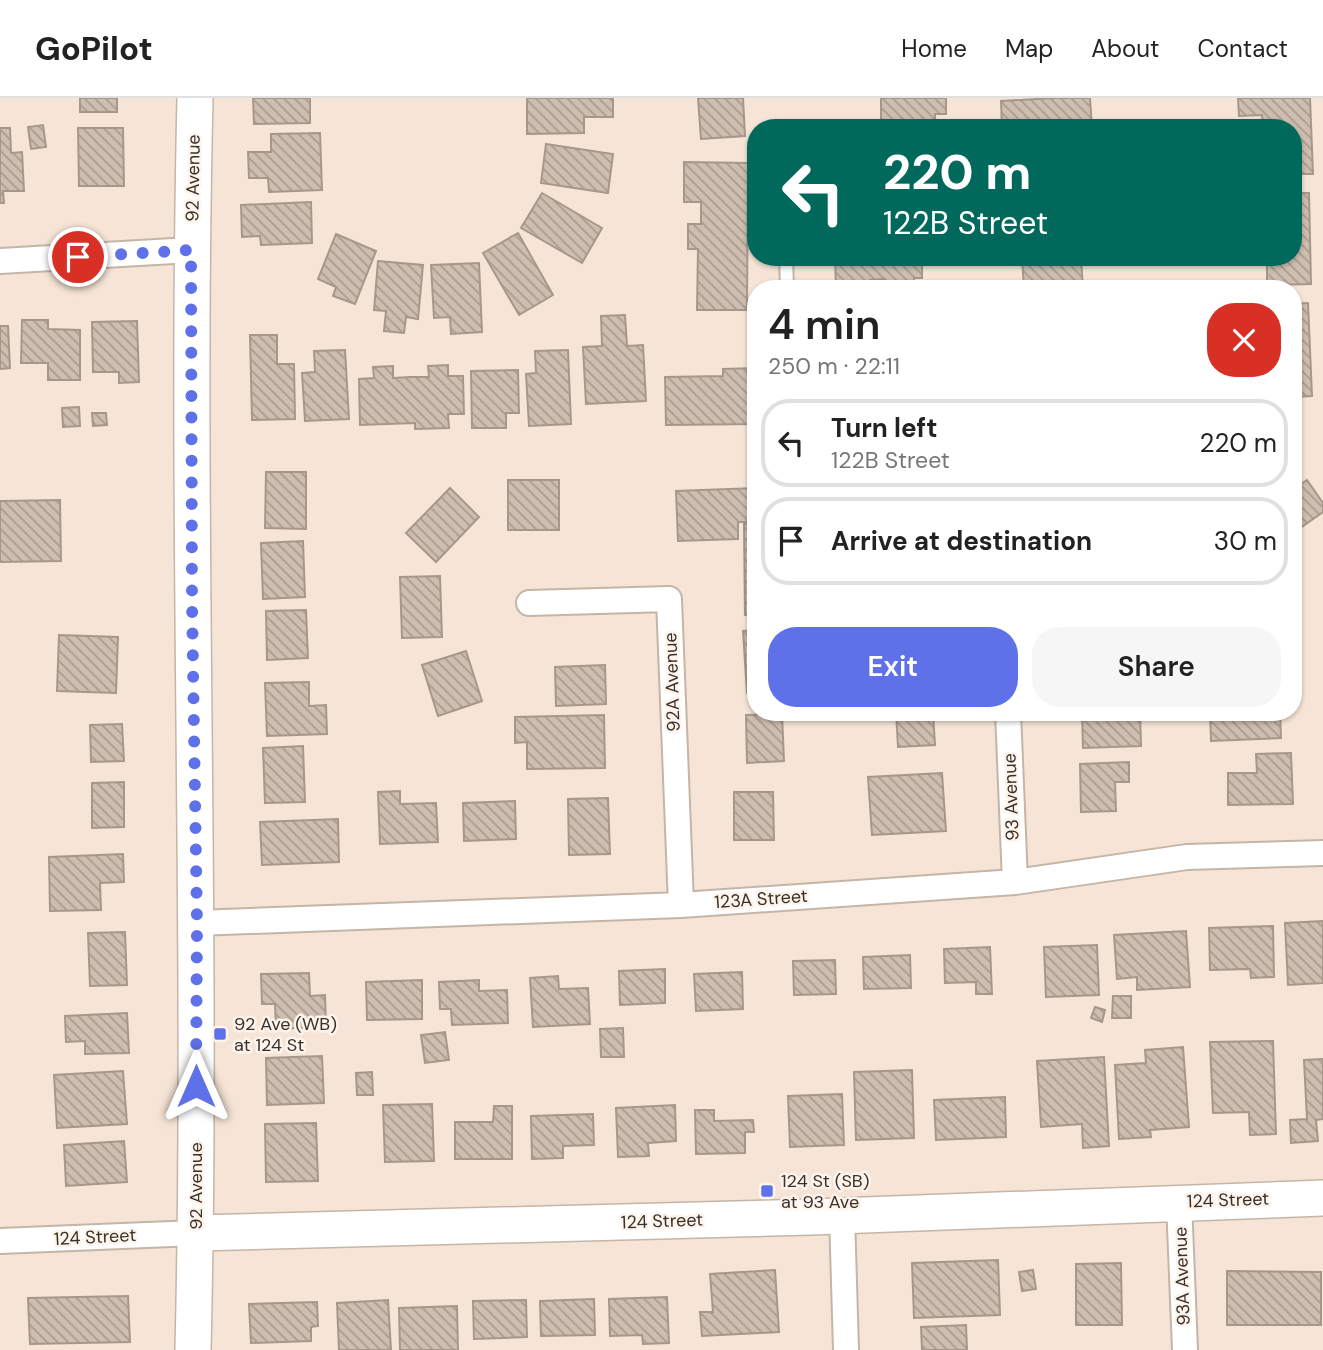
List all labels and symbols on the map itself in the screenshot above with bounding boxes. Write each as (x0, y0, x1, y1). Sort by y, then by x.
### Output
street label: 92 Avenue (180, 134, 206, 222)
pin (48, 227, 108, 287)
street label: 92A Avenue (658, 632, 686, 732)
street label: 93 Avenue (997, 753, 1025, 841)
street label: 123A Street (713, 884, 809, 914)
place label: 92 Ave (WB) at 124 St (234, 1012, 337, 1057)
marker: 92 Ave (WB) at 124 St (212, 1026, 228, 1042)
position arrow (159, 1049, 233, 1123)
street label: 92 Avenue (184, 1142, 208, 1230)
place label: 124 St (SB) at 93 Ave (781, 1169, 869, 1214)
marker: 124 St (SB) at 93 Ave (759, 1183, 775, 1199)
street label: 124 Street (1186, 1187, 1270, 1213)
street label: 124 Street (620, 1208, 704, 1234)
street label: 124 Street (53, 1223, 137, 1251)
street label: 93A Avenue (1168, 1226, 1196, 1326)

